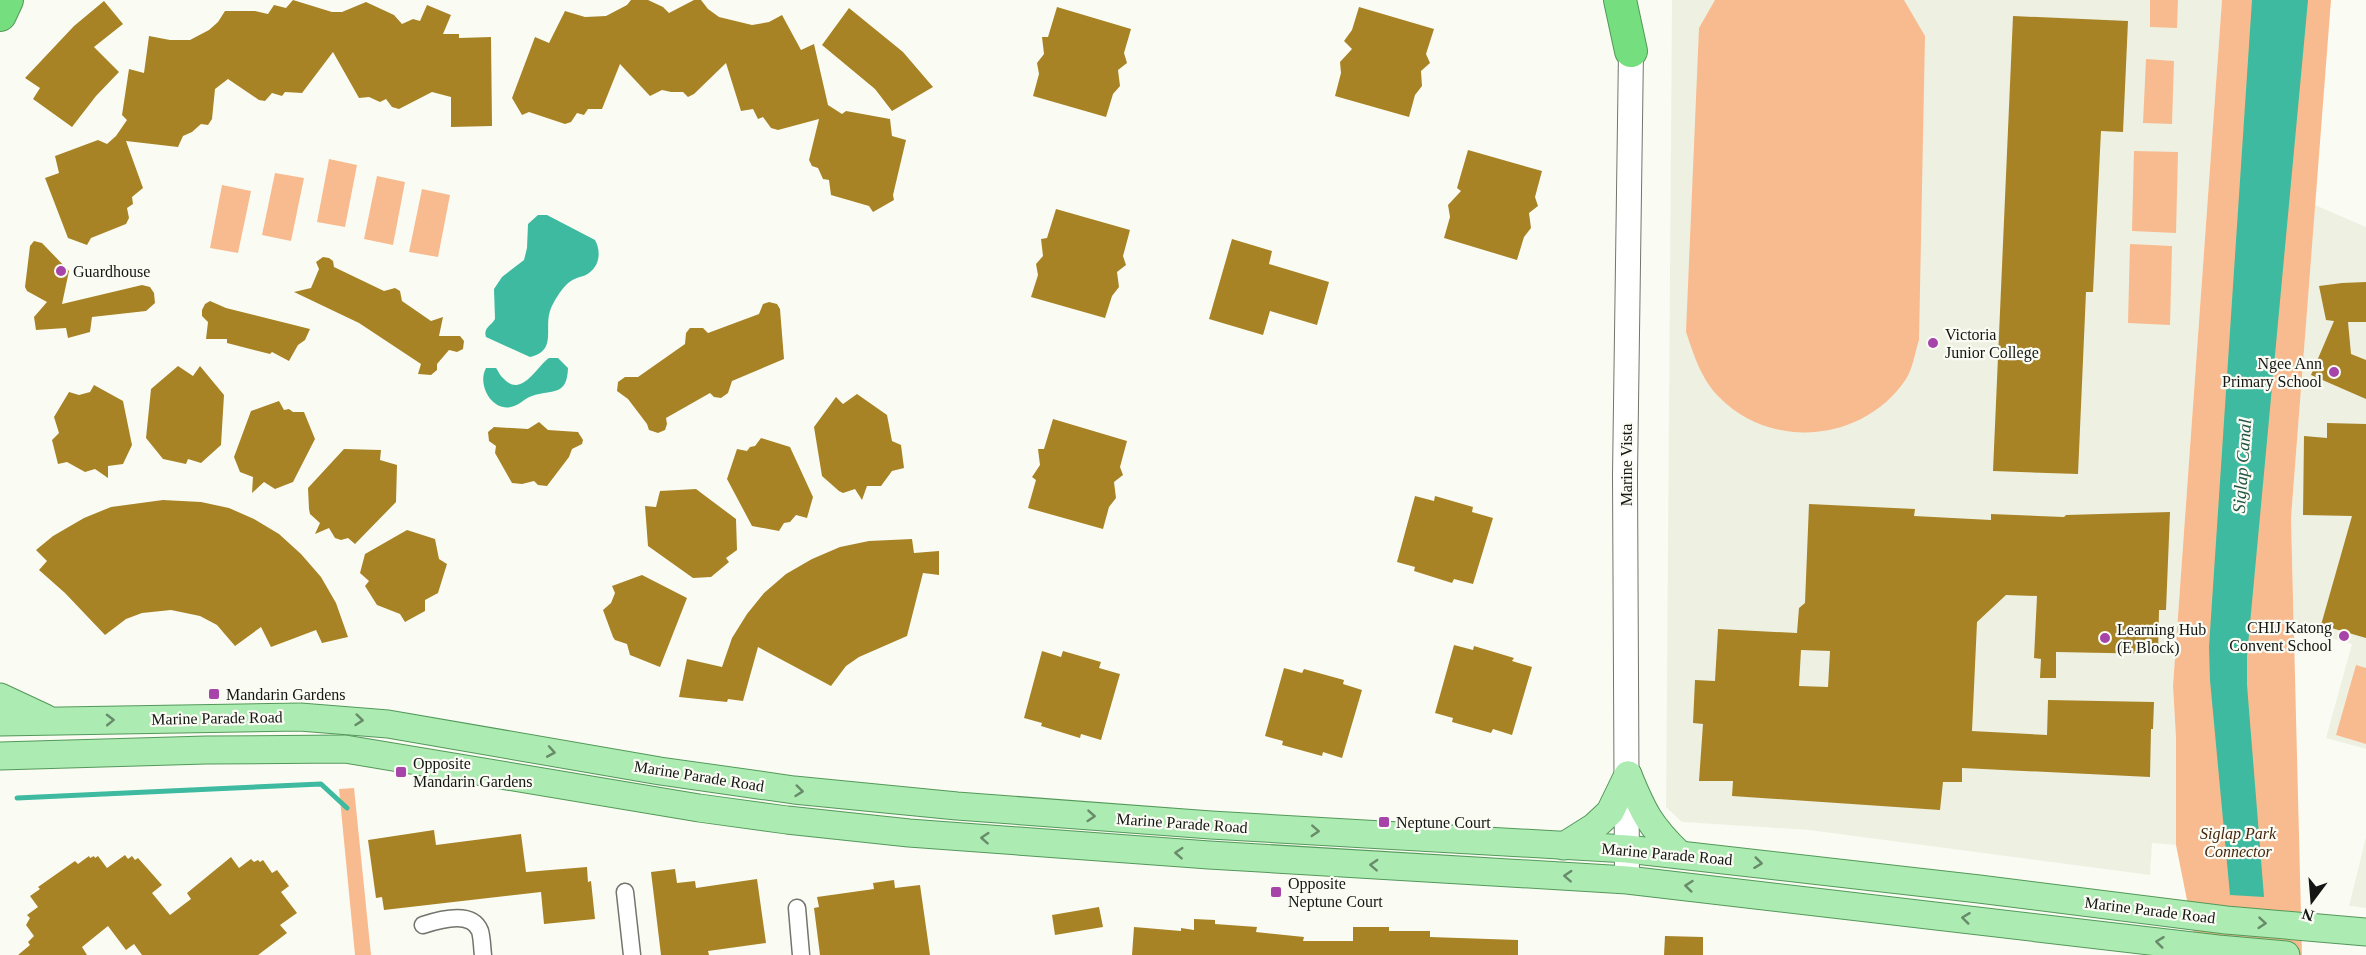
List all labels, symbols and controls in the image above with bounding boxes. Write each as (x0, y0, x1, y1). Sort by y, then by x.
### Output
place label: Guardhouse (73, 263, 150, 280)
marker: Guardhouse (54, 264, 68, 278)
place label: Victoria Junior College (1945, 326, 2039, 362)
marker: Victoria Junior College (1926, 336, 1940, 350)
place label: Ngee Ann Primary School (2222, 355, 2323, 391)
marker: Ngee Ann Primary School (2327, 365, 2341, 379)
water label: Siglap Canal (2229, 418, 2255, 514)
street label: Marine Vista (1618, 424, 1635, 506)
place label: CHIJ Katong Convent School (2229, 619, 2333, 654)
place label: Learning Hub (E Block) (2117, 621, 2206, 657)
marker: CHIJ Katong Convent School (2337, 629, 2351, 643)
marker: Learning Hub (E Block) (2098, 631, 2112, 645)
place label: Mandarin Gardens (226, 686, 346, 703)
marker: Mandarin Gardens (207, 687, 221, 701)
street label: Marine Parade Road (151, 708, 283, 728)
one-way arrow (354, 713, 363, 726)
one-way arrow (105, 714, 114, 726)
one-way arrow (546, 745, 556, 758)
place label: Opposite Mandarin Gardens (413, 755, 533, 790)
street label: Marine Parade Road (633, 757, 765, 795)
marker: Opposite Mandarin Gardens (394, 765, 408, 779)
one-way arrow (794, 784, 803, 796)
one-way arrow (1087, 809, 1096, 822)
street label: Marine Parade Road (1116, 810, 1248, 836)
place label: Neptune Court (1396, 814, 1491, 832)
marker: Neptune Court (1377, 815, 1391, 829)
one-way arrow (1311, 825, 1320, 838)
park label: Siglap Park Connector (2200, 825, 2277, 860)
one-way arrow (980, 832, 989, 845)
street label: Marine Parade Road (1601, 840, 1733, 868)
one-way arrow (1175, 847, 1184, 860)
one-way arrow (1753, 856, 1762, 869)
one-way arrow (1369, 858, 1378, 871)
one-way arrow (1564, 870, 1573, 883)
north arrow (2282, 871, 2342, 931)
place label: Opposite Neptune Court (1288, 875, 1383, 911)
one-way arrow (1684, 881, 1694, 893)
marker: Opposite Neptune Court (1269, 885, 1283, 899)
street label: Marine Parade Road (2084, 894, 2216, 926)
text: N (2300, 905, 2316, 925)
one-way arrow (1961, 913, 1971, 925)
one-way arrow (2258, 916, 2267, 929)
one-way arrow (2155, 936, 2164, 949)

